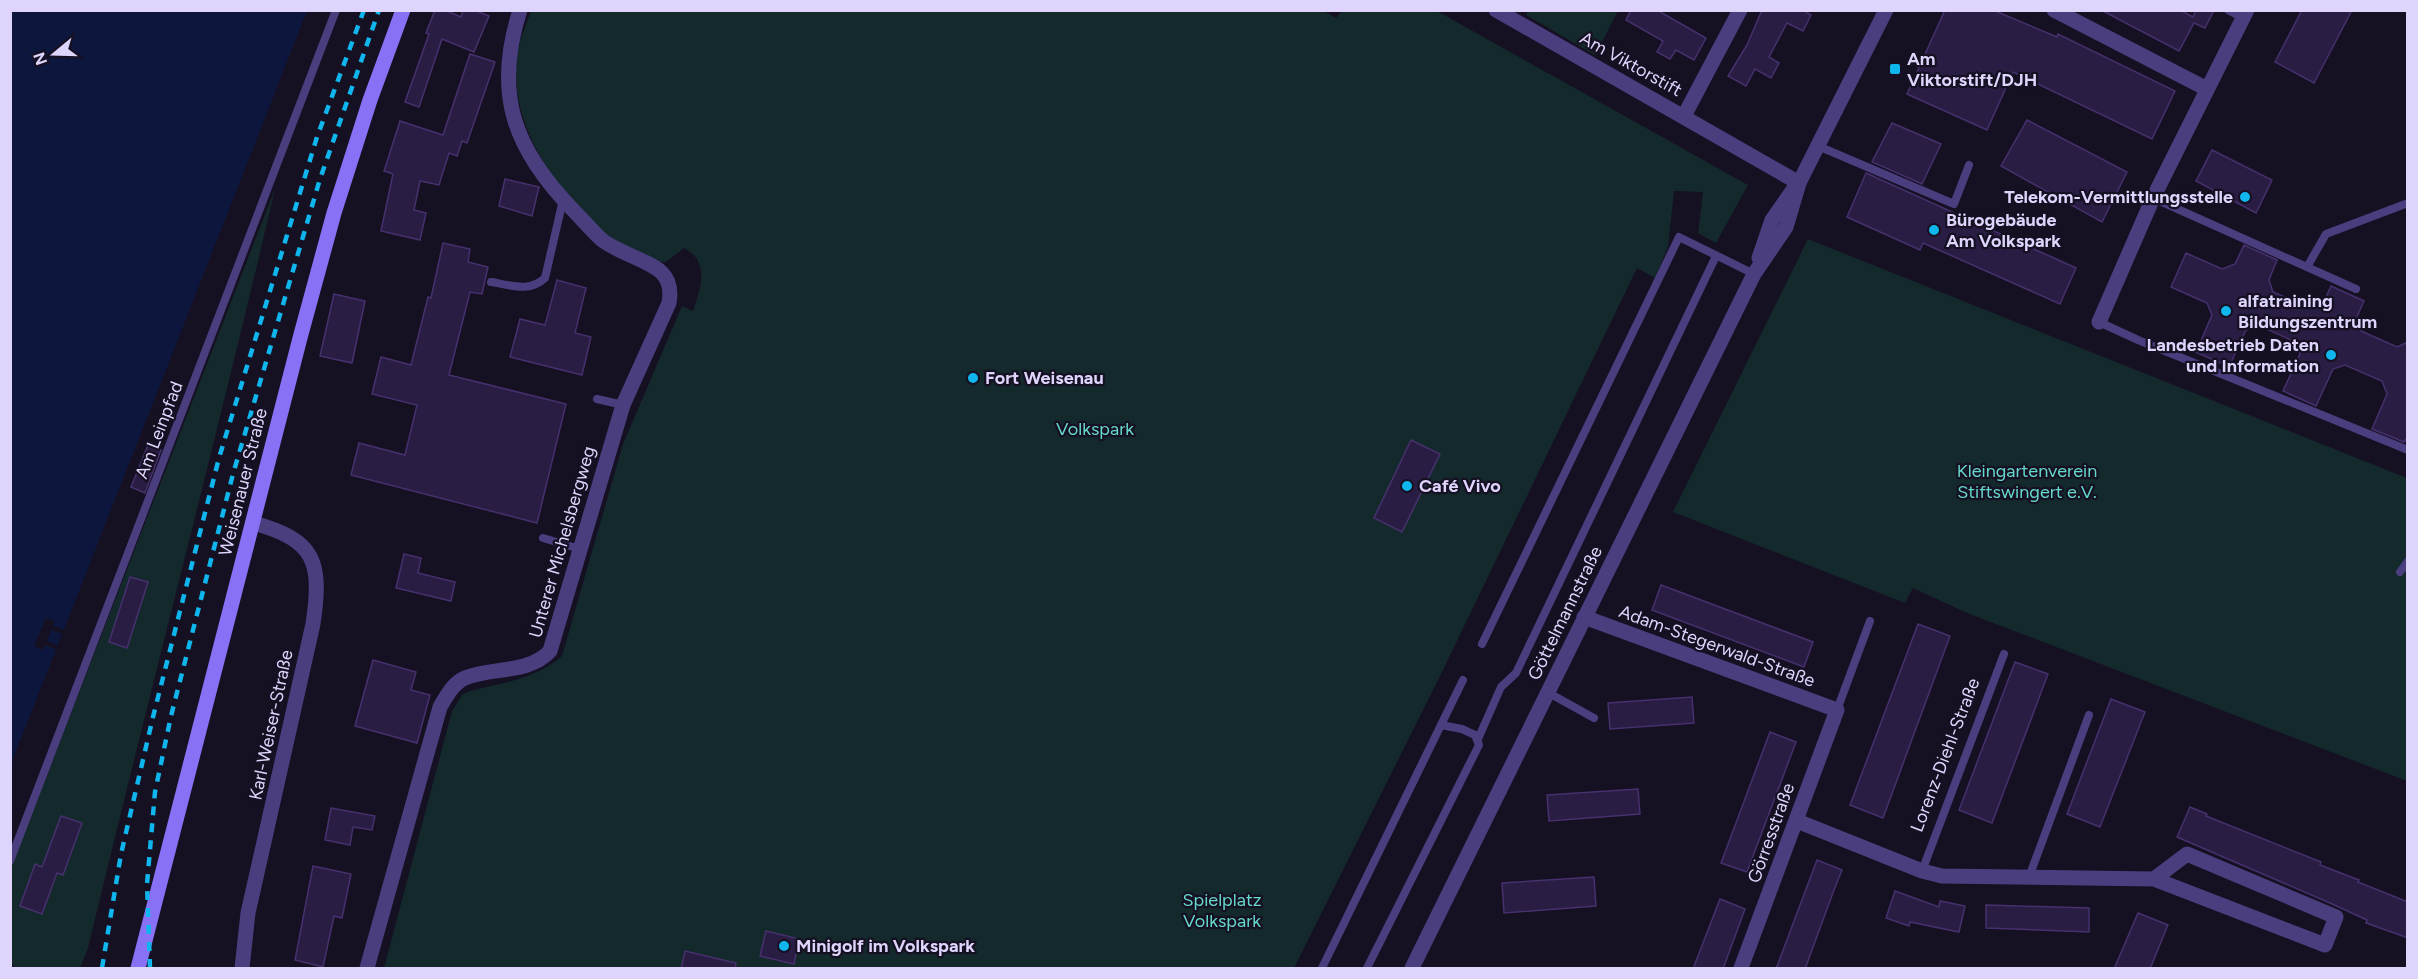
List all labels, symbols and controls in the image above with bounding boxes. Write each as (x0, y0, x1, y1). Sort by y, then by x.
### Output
north arrow (24, 24, 84, 84)
street label: Am Viktorstift (1576, 27, 1686, 101)
place label: Am Viktorstift/DJH (1907, 48, 2037, 91)
text: N (29, 50, 51, 68)
marker: Am Viktorstift/DJH (1888, 62, 1902, 76)
place label: Telekom-Vermittlungsstelle (2004, 186, 2233, 208)
marker: Telekom-Vermittlungsstelle (2238, 190, 2252, 204)
place label: Bürogebäude Am Volkspark (1946, 209, 2061, 252)
marker: Bürogebäude Am Volkspark (1927, 223, 1941, 237)
place label: alfatraining Bildungszentrum (2238, 290, 2377, 333)
marker: alfatraining Bildungszentrum (2219, 304, 2233, 318)
place label: Landesbetrieb Daten und Information (2147, 334, 2319, 377)
marker: Landesbetrieb Daten und Information (2324, 348, 2338, 362)
place label: Fort Weisenau (985, 367, 1104, 389)
marker: Fort Weisenau (966, 371, 980, 385)
street label: Am Leinpfad (130, 378, 188, 482)
street label: Weisenauer Straße (214, 406, 272, 558)
park label: Volkspark (1056, 418, 1134, 440)
street label: Unterer Michelsbergweg (524, 444, 600, 640)
park label: Kleingartenverein Stiftswingert e.V. (1957, 460, 2097, 503)
place label: Café Vivo (1419, 475, 1501, 497)
marker: Café Vivo (1400, 479, 1414, 493)
street label: Göttelmannstraße (1523, 542, 1607, 684)
street label: Adam-Stegerwald-Straße (1616, 600, 1818, 692)
street label: Karl-Weiser-Straße (244, 648, 298, 802)
street label: Lorenz-Diehl-Straße (1906, 675, 1985, 835)
street label: Görresstraße (1743, 780, 1799, 886)
park label: Spielplatz Volkspark (1182, 889, 1262, 932)
place label: Minigolf im Volkspark (796, 935, 975, 957)
marker: Minigolf im Volkspark (777, 939, 791, 953)

